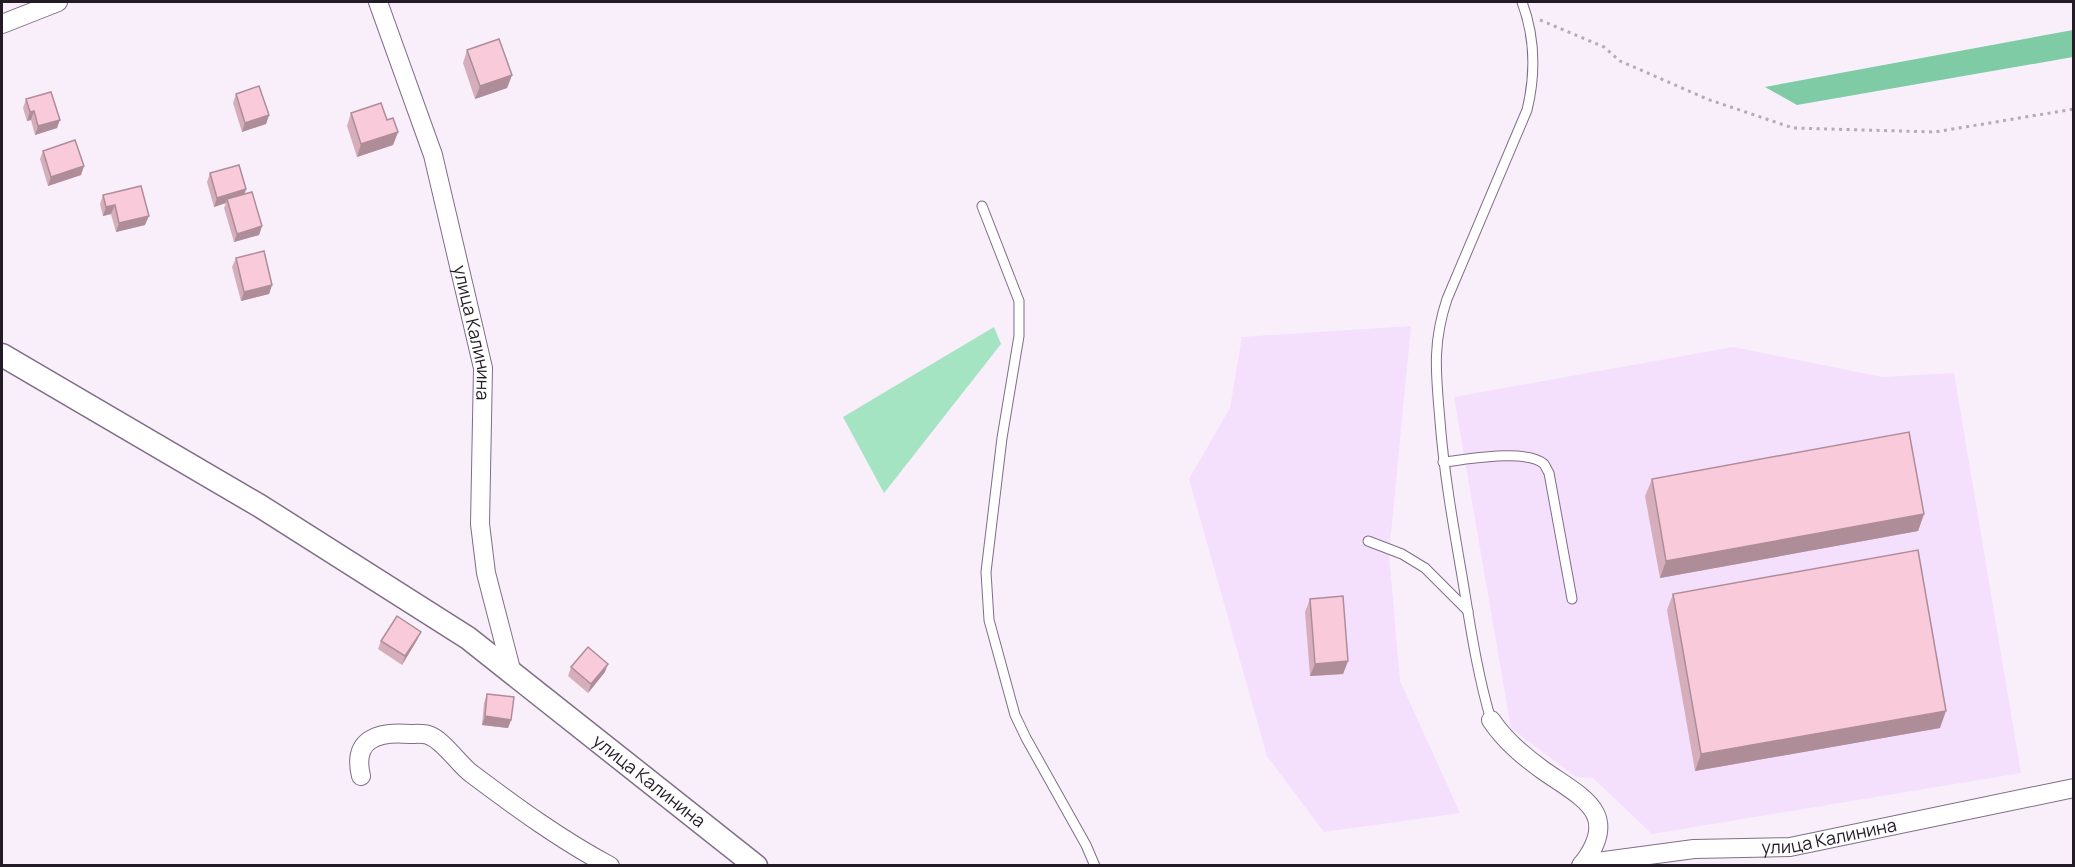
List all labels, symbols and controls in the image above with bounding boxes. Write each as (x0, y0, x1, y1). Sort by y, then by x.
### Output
street label: улица Калинина (448, 263, 496, 401)
street label: улица Калинина (588, 728, 711, 832)
street label: улица Калинина (1761, 812, 1899, 859)

